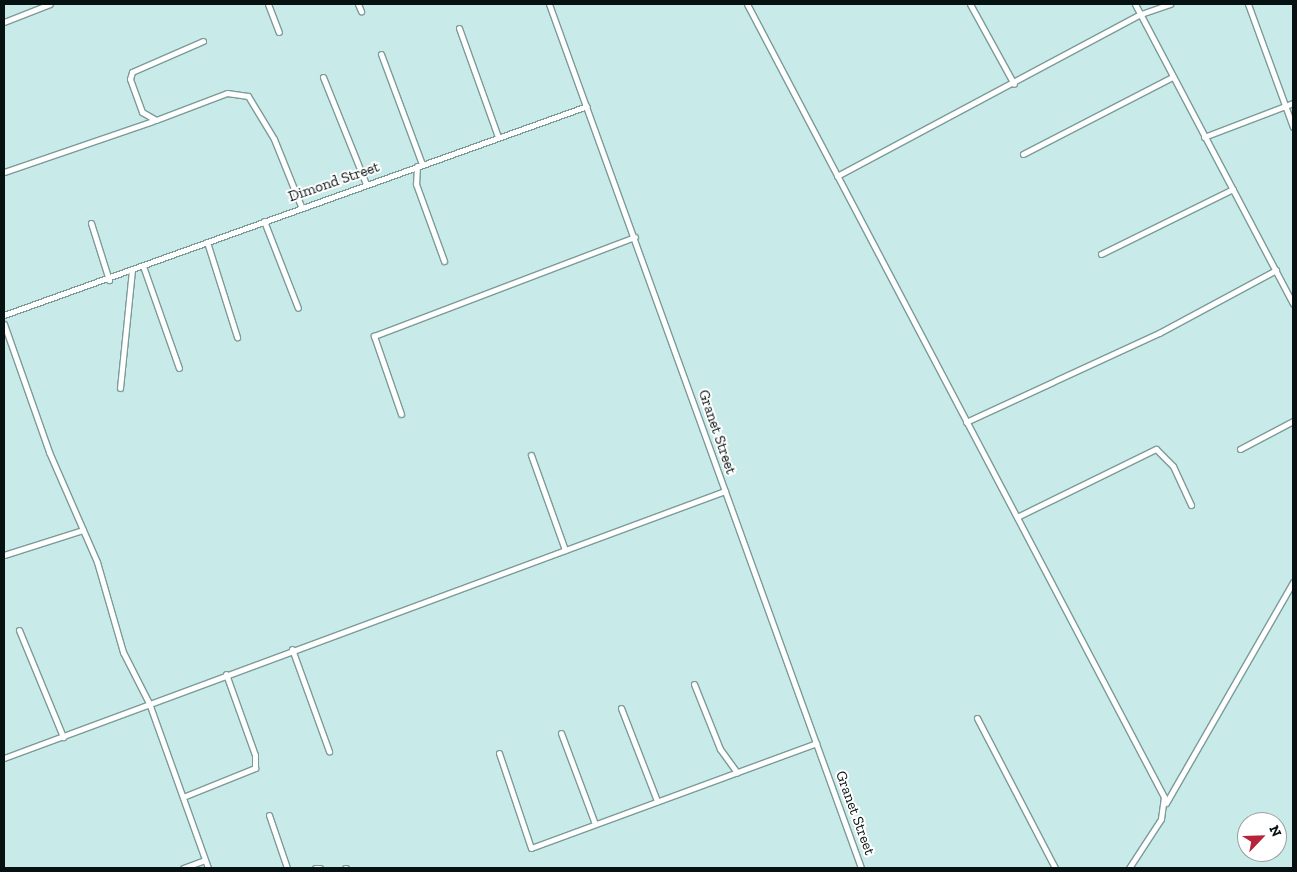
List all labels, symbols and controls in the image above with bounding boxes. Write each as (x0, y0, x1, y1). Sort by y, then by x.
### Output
street label: Dimond Street (286, 158, 382, 206)
street label: Granet Street (694, 387, 740, 477)
street label: Granet Street (831, 769, 879, 857)
north arrow (1237, 812, 1287, 862)
text: N (1265, 823, 1285, 839)

